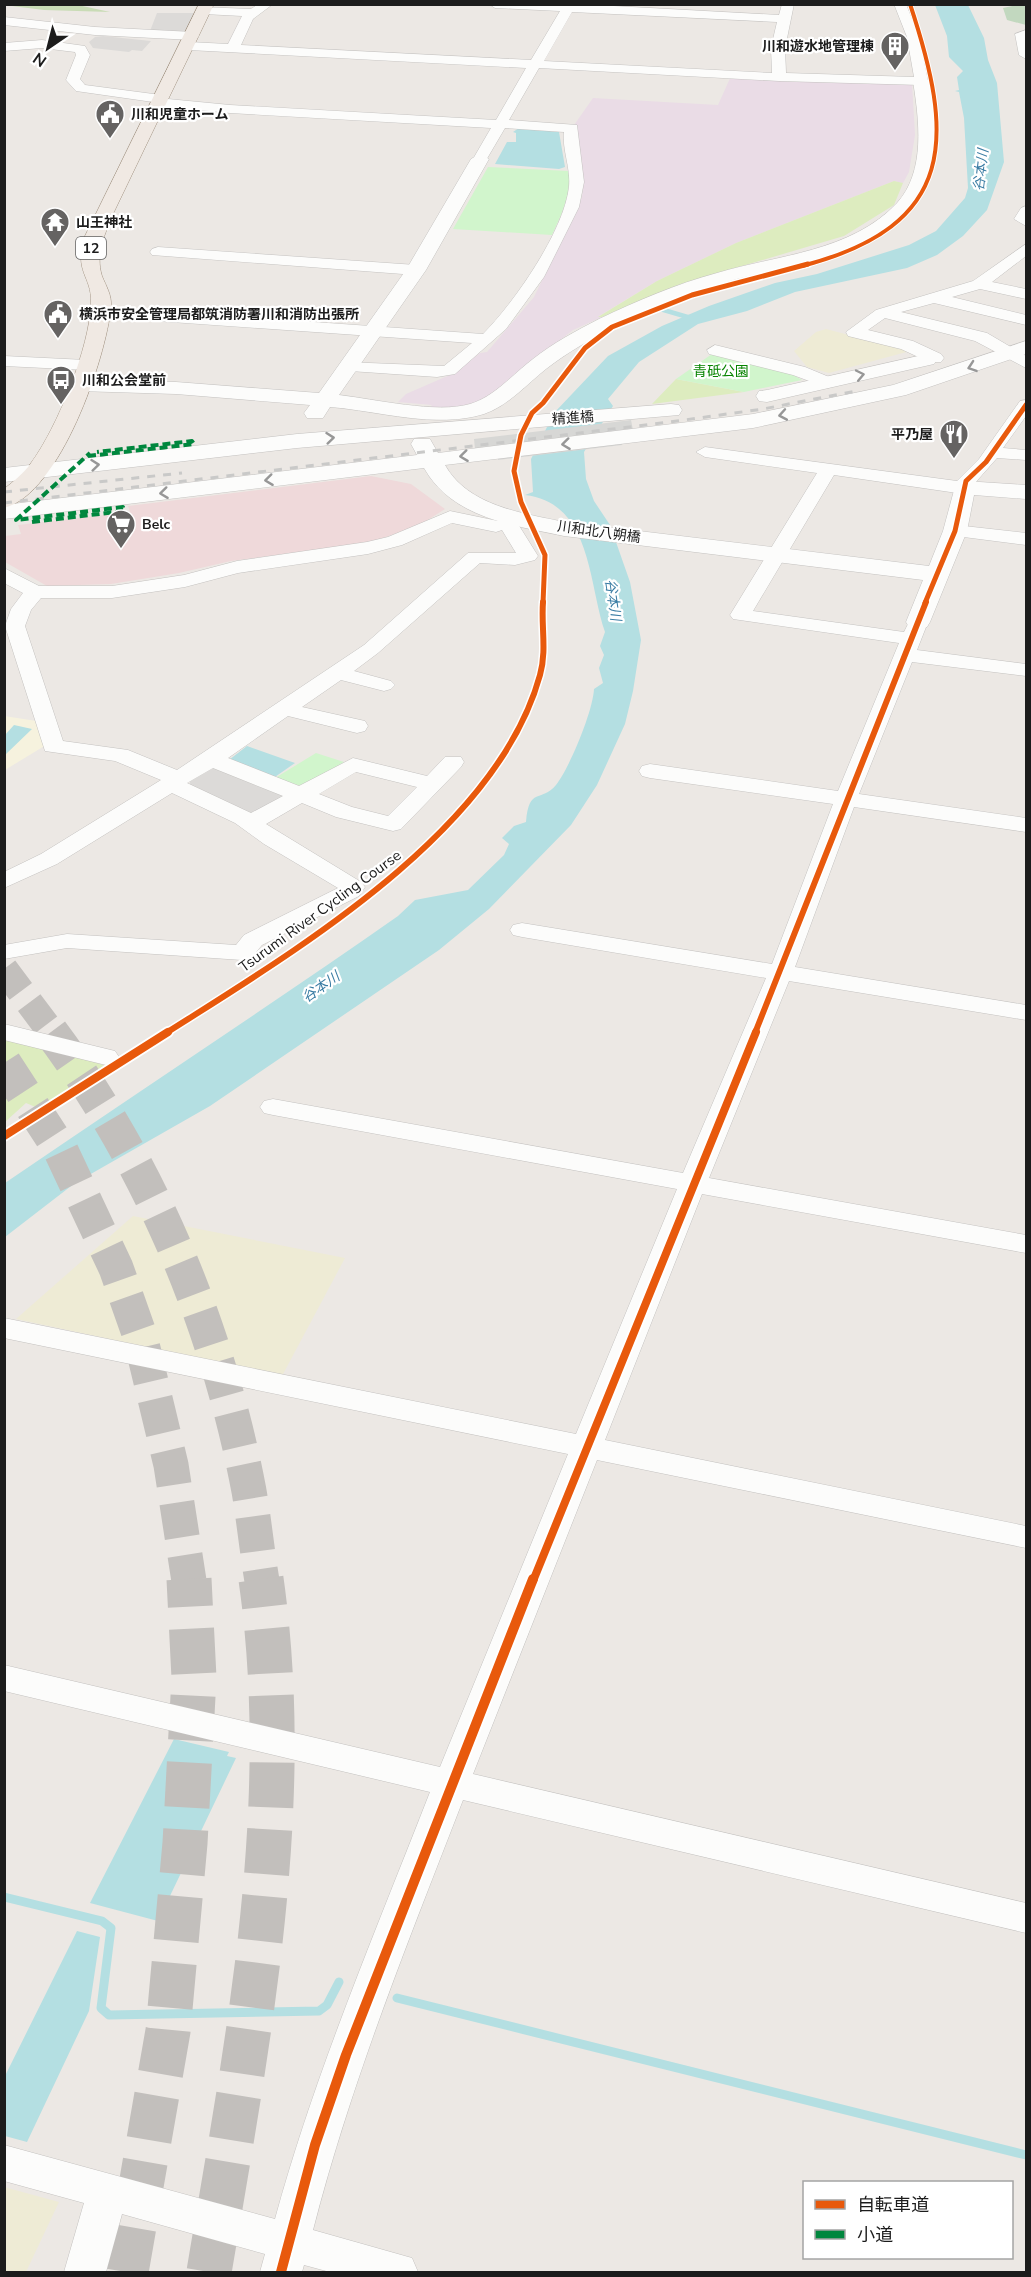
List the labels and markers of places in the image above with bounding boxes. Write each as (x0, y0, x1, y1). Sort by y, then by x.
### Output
building icon: 川和遊水地管理棟 (879, 30, 911, 72)
place label: 川和遊水地管理棟 (762, 37, 874, 56)
public building icon: 川和児童ホーム (94, 98, 126, 140)
place label: 川和児童ホーム (131, 105, 229, 124)
temple icon: 山王神社 (39, 206, 71, 248)
place label: 山王神社 (76, 213, 132, 232)
public building icon: 横浜市安全管理局都筑消防署川和消防出張所 (42, 298, 74, 340)
place label: 横浜市安全管理局都筑消防署川和消防出張所 (79, 305, 359, 324)
bus stop icon: 川和公会堂前 (45, 364, 77, 406)
place label: 川和公会堂前 (82, 371, 166, 390)
restaurant icon: 平乃屋 (938, 418, 970, 460)
place label: 平乃屋 (891, 425, 933, 444)
supermarket icon: Belc (105, 508, 137, 550)
place label: Belc (142, 515, 171, 534)

